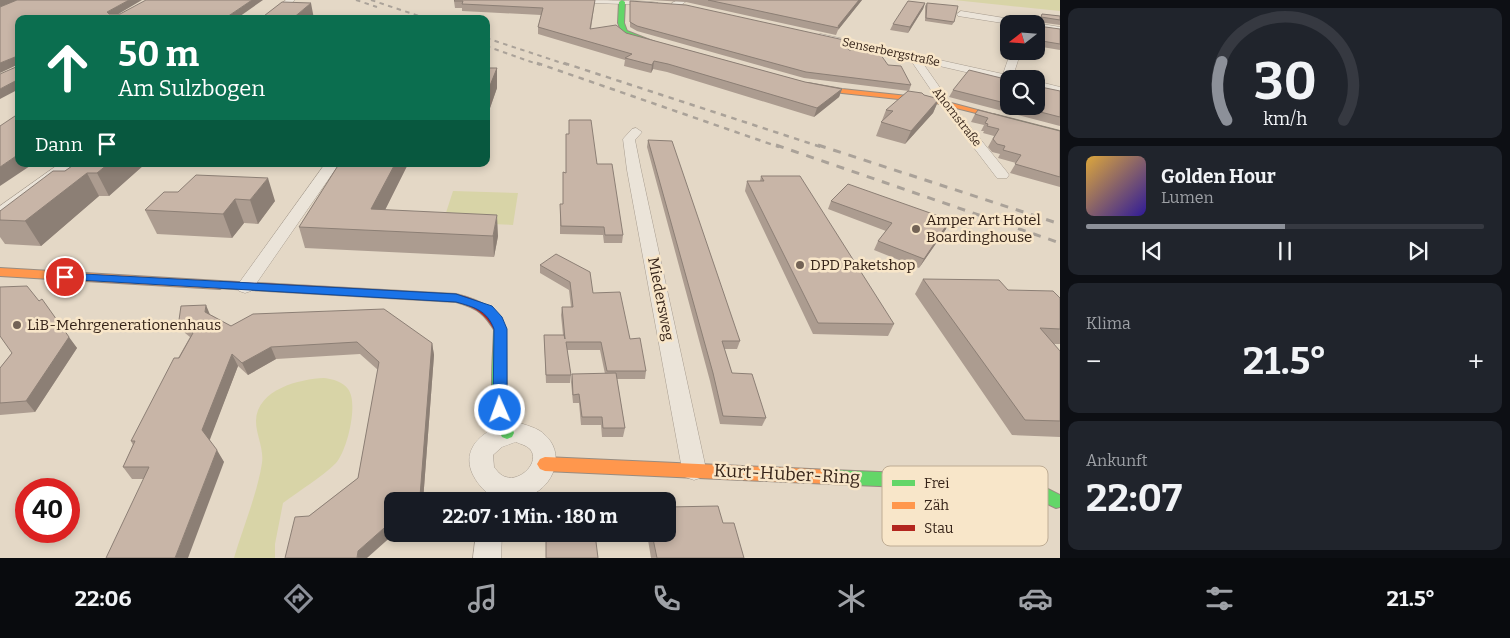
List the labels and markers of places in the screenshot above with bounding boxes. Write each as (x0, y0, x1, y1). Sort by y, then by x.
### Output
place label: Amper Art Hotel Boardinghouse (926, 211, 1041, 246)
marker: Amper Art Hotel Boardinghouse (910, 223, 922, 235)
pin (44, 256, 86, 298)
place label: DPD Paketshop (810, 256, 915, 274)
marker: DPD Paketshop (794, 259, 806, 271)
place label: LiB-Mehrgenerationenhaus (27, 316, 221, 334)
marker: LiB-Mehrgenerationenhaus (11, 319, 23, 331)

